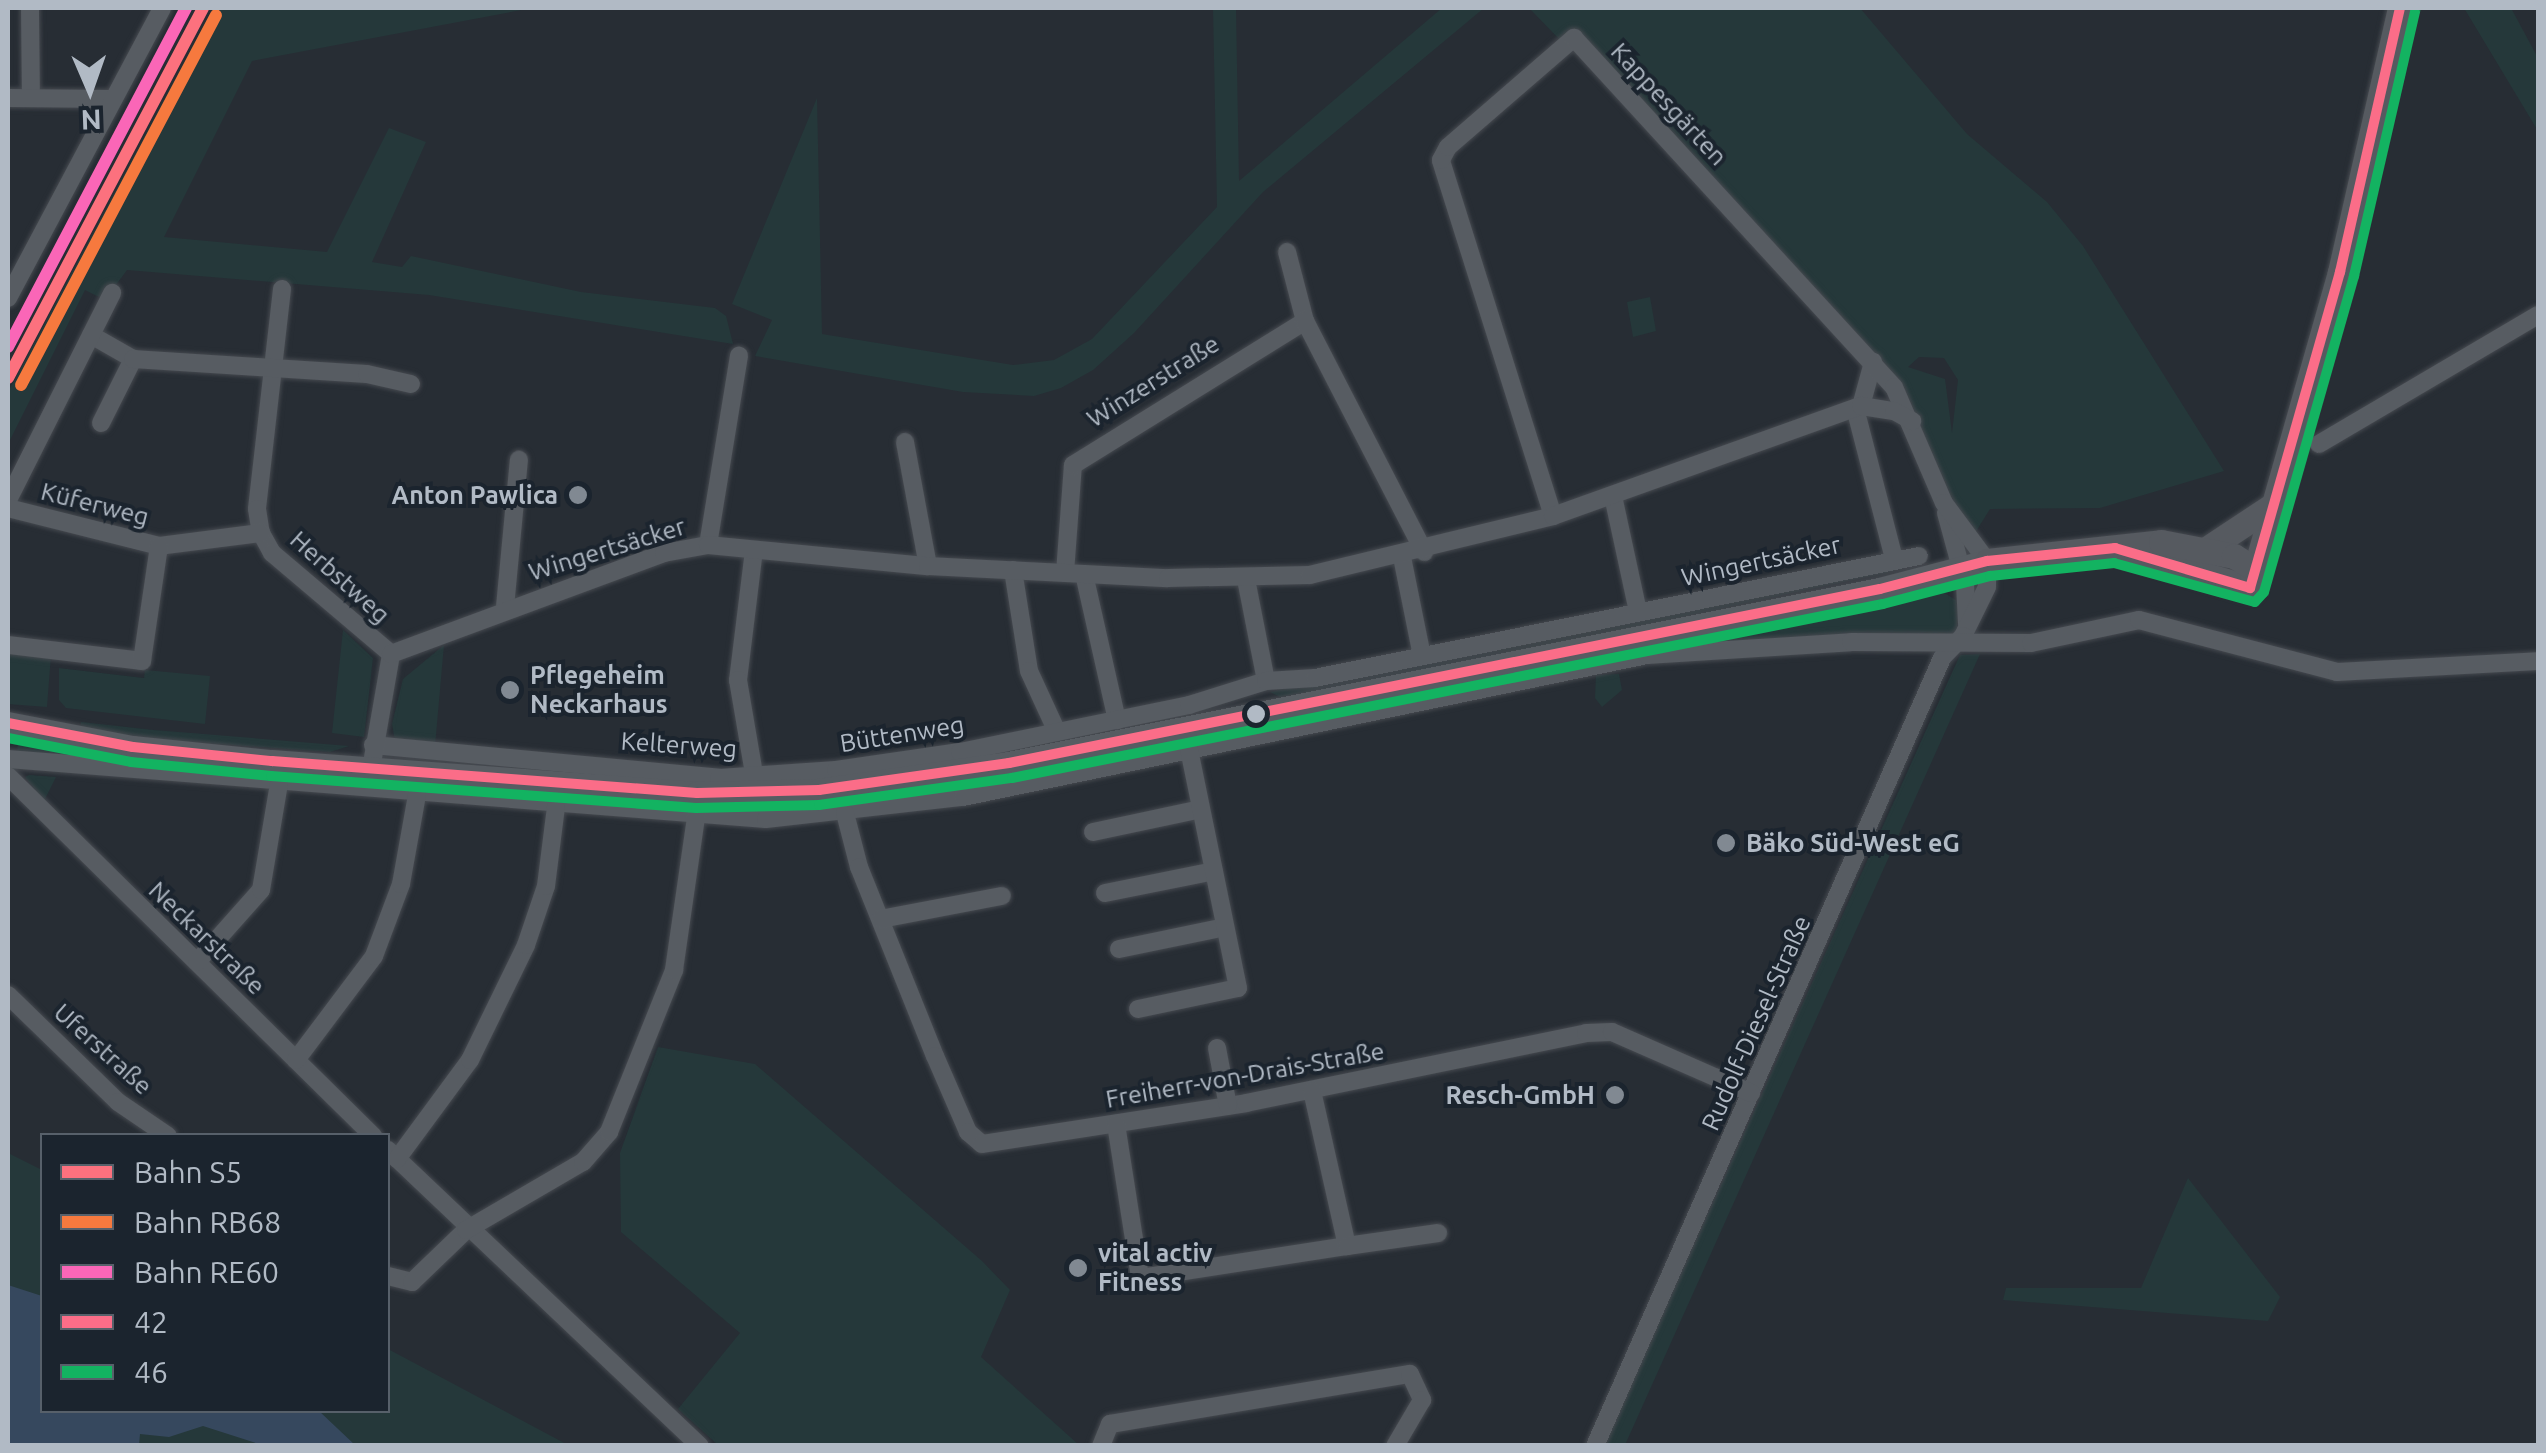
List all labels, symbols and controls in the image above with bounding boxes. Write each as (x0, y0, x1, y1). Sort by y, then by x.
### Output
street label: Kappesgärten (1605, 37, 1733, 171)
north arrow (40, 40, 140, 140)
text: N (80, 105, 102, 136)
street label: Winzerstraße (1081, 328, 1225, 434)
street label: Küferweg (38, 476, 152, 532)
place label: Anton Pawlica (392, 480, 558, 510)
marker: Anton Pawlica (567, 484, 589, 506)
street label: Wingertsäcker (525, 511, 689, 587)
street label: Herbstweg (284, 525, 396, 629)
street label: Wingertsäcker (1679, 529, 1843, 593)
place label: Pflegeheim Neckarhaus (530, 661, 668, 720)
marker: Pflegeheim Neckarhaus (499, 679, 521, 701)
unlabelled marker (1246, 704, 1266, 724)
street label: Büttenweg (838, 709, 966, 759)
street label: Kelterweg (620, 726, 738, 764)
place label: Bäko Süd-West eG (1746, 828, 1960, 858)
marker: Bäko Süd-West eG (1715, 832, 1737, 854)
street label: Neckarstraße (143, 875, 271, 1001)
street label: Rudolf-Diesel-Straße (1695, 911, 1817, 1135)
street label: Uferstraße (48, 997, 158, 1101)
street label: Freiherr-von-Drais-Straße (1103, 1036, 1387, 1114)
place label: Resch-GmbH (1445, 1080, 1595, 1110)
marker: Resch-GmbH (1604, 1084, 1626, 1106)
legend (40, 1133, 390, 1413)
text: Bahn S5 (134, 1155, 242, 1189)
text: Bahn RB68 (134, 1205, 281, 1239)
place label: vital activ Fitness (1098, 1239, 1212, 1298)
text: Bahn RE60 (134, 1255, 279, 1289)
marker: vital activ Fitness (1067, 1257, 1089, 1279)
text: 42 (134, 1305, 168, 1339)
text: 46 (134, 1355, 168, 1389)

